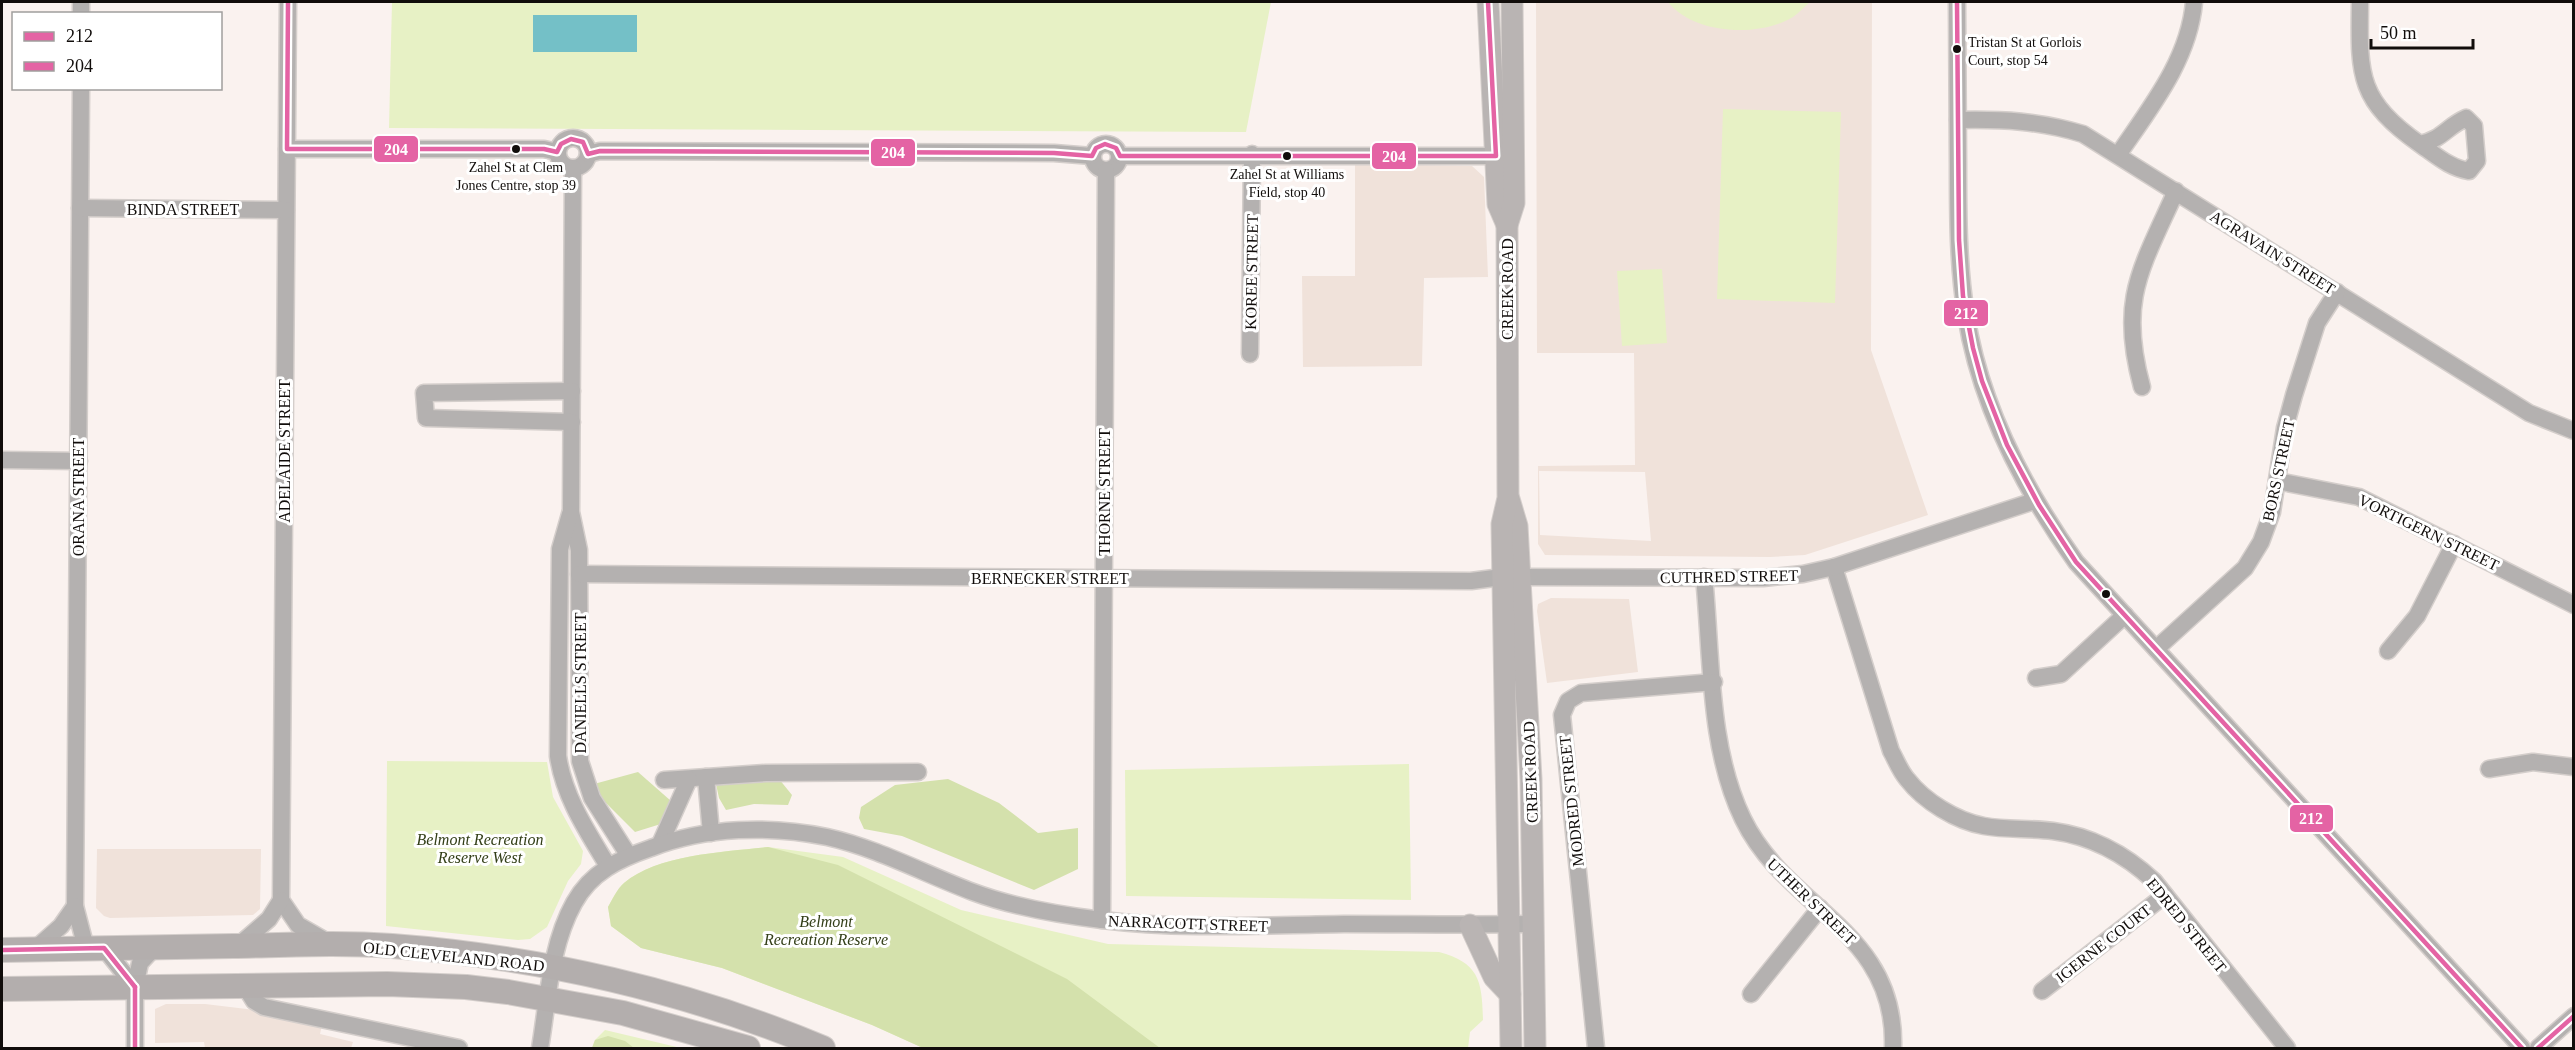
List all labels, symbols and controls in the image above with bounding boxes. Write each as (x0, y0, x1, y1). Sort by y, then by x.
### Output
legend (12, 12, 222, 90)
scale bar (2371, 12, 2473, 50)
text: 50 m (2380, 23, 2417, 43)
text: 212 (66, 26, 93, 46)
place label: Tristan St at Gorlois Court, stop 54 (1968, 35, 2081, 68)
marker: Tristan St at Gorlois Court, stop 54 (1951, 43, 1963, 55)
text: 204 (66, 56, 93, 76)
line badge: 204 (373, 135, 419, 163)
line badge: 204 (870, 138, 916, 167)
text: 204 (384, 141, 408, 158)
line badge: 204 (1371, 142, 1417, 170)
marker: Zahel St at Clem Jones Centre, stop 39 (510, 143, 522, 155)
text: 204 (881, 144, 905, 161)
text: 204 (1382, 148, 1406, 165)
marker: Zahel St at Williams Field, stop 40 (1281, 150, 1293, 162)
place label: Zahel St at Clem Jones Centre, stop 39 (456, 160, 576, 193)
place label: Zahel St at Williams Field, stop 40 (1230, 167, 1344, 200)
street label: BINDA STREET (127, 201, 239, 218)
street label: AGRAVAIN STREET (2207, 207, 2338, 298)
street label: KOREE STREET (1242, 214, 1261, 330)
street label: CREEK ROAD (1499, 238, 1516, 340)
line badge: 212 (1943, 299, 1989, 327)
text: 212 (1954, 305, 1978, 322)
street label: ADELAIDE STREET (276, 379, 293, 523)
street label: BORS STREET (2259, 417, 2298, 523)
street label: THORNE STREET (1096, 428, 1113, 556)
street label: ORANA STREET (70, 437, 87, 556)
street label: VORTIGERN STREET (2356, 491, 2502, 574)
street label: CUTHRED STREET (1660, 567, 1798, 586)
street label: BERNECKER STREET (971, 570, 1129, 587)
unlabelled marker (2100, 588, 2112, 600)
street label: DANIELLS STREET (572, 612, 589, 753)
street label: CREEK ROAD (1520, 721, 1541, 823)
street label: MODRED STREET (1556, 734, 1587, 867)
line badge: 212 (2289, 804, 2334, 833)
text: 212 (2299, 810, 2323, 827)
park label: Belmont Recreation Reserve West (417, 831, 543, 866)
street label: UTHER STREET (1764, 855, 1859, 948)
street label: EDRED STREET (2144, 875, 2230, 976)
street label: IGERNE COURT (2052, 901, 2154, 986)
street label: NARRACOTT STREET (1108, 912, 1269, 935)
park label: Belmont Recreation Reserve (763, 913, 888, 948)
street label: OLD CLEVELAND ROAD (362, 939, 545, 974)

